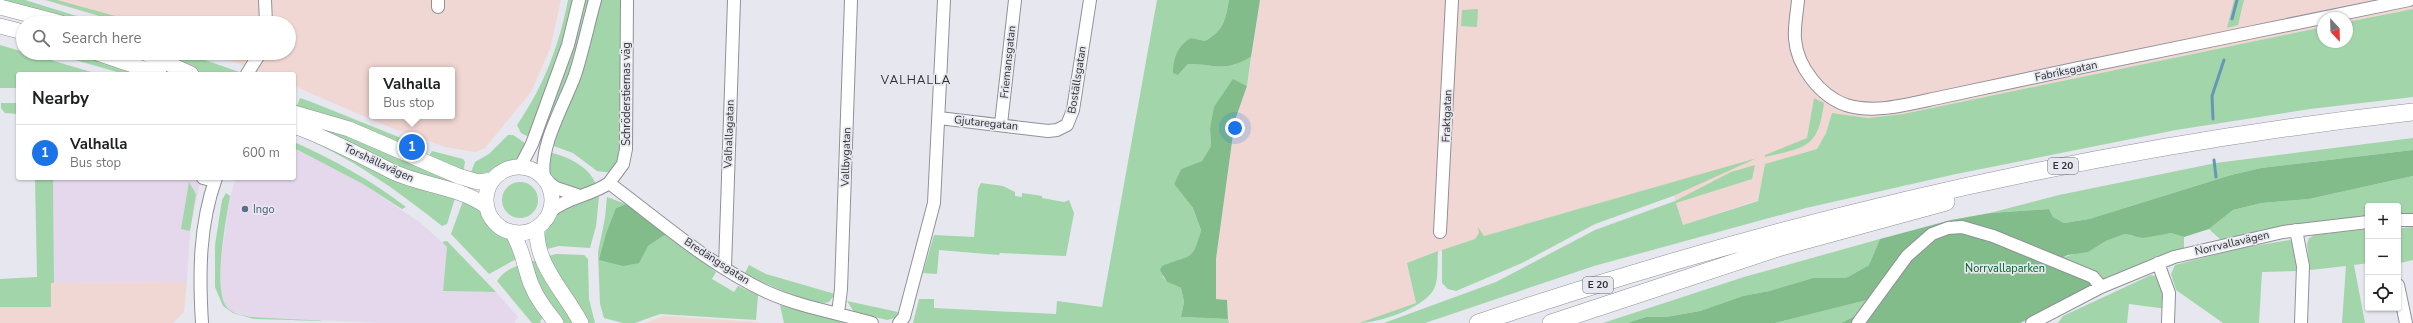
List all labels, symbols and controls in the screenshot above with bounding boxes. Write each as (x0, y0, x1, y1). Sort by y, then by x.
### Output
north arrow (2317, 12, 2353, 48)
search box (16, 16, 296, 60)
street label: Friemansgatan (997, 25, 1019, 99)
icon: search (30, 27, 52, 49)
text: Search here (62, 28, 142, 48)
street label: Schröderstiernas väg (619, 42, 634, 146)
street label: Boställsgatan (1064, 45, 1090, 115)
street label: Fabriksgatan (2033, 57, 2099, 85)
popup (369, 67, 455, 119)
district label: VALHALLA (880, 72, 951, 88)
text: Valhalla (383, 74, 441, 94)
text: Nearby (32, 87, 89, 110)
street label: Fraktgatan (1439, 89, 1455, 143)
text: Bus stop (383, 94, 434, 112)
street label: Valhallagatan (720, 99, 738, 170)
street label: Gjutaregatan (953, 112, 1019, 134)
your location (1225, 118, 1245, 138)
street label: Vallbygatan (837, 127, 855, 188)
pin: 1 (399, 132, 425, 162)
text: Valhalla (70, 134, 128, 154)
street label: Torshällavägen (342, 140, 416, 186)
text: 1 (41, 144, 49, 162)
text: 600 m (242, 144, 280, 162)
text: Bus stop (70, 154, 121, 172)
road number: E 20 (2048, 158, 2078, 174)
place label: Ingo (253, 202, 275, 217)
map controls (2365, 203, 2401, 311)
button: + (2365, 203, 2401, 239)
marker: Ingo (240, 204, 250, 214)
street label: Norrvallavägen (2193, 227, 2271, 259)
street label: Bredängsgatan (681, 234, 753, 288)
button: − (2365, 239, 2401, 275)
park label: Norrvallaparken (1965, 261, 2045, 276)
button: locate (2365, 275, 2401, 311)
road number: E 20 (1583, 277, 1613, 293)

